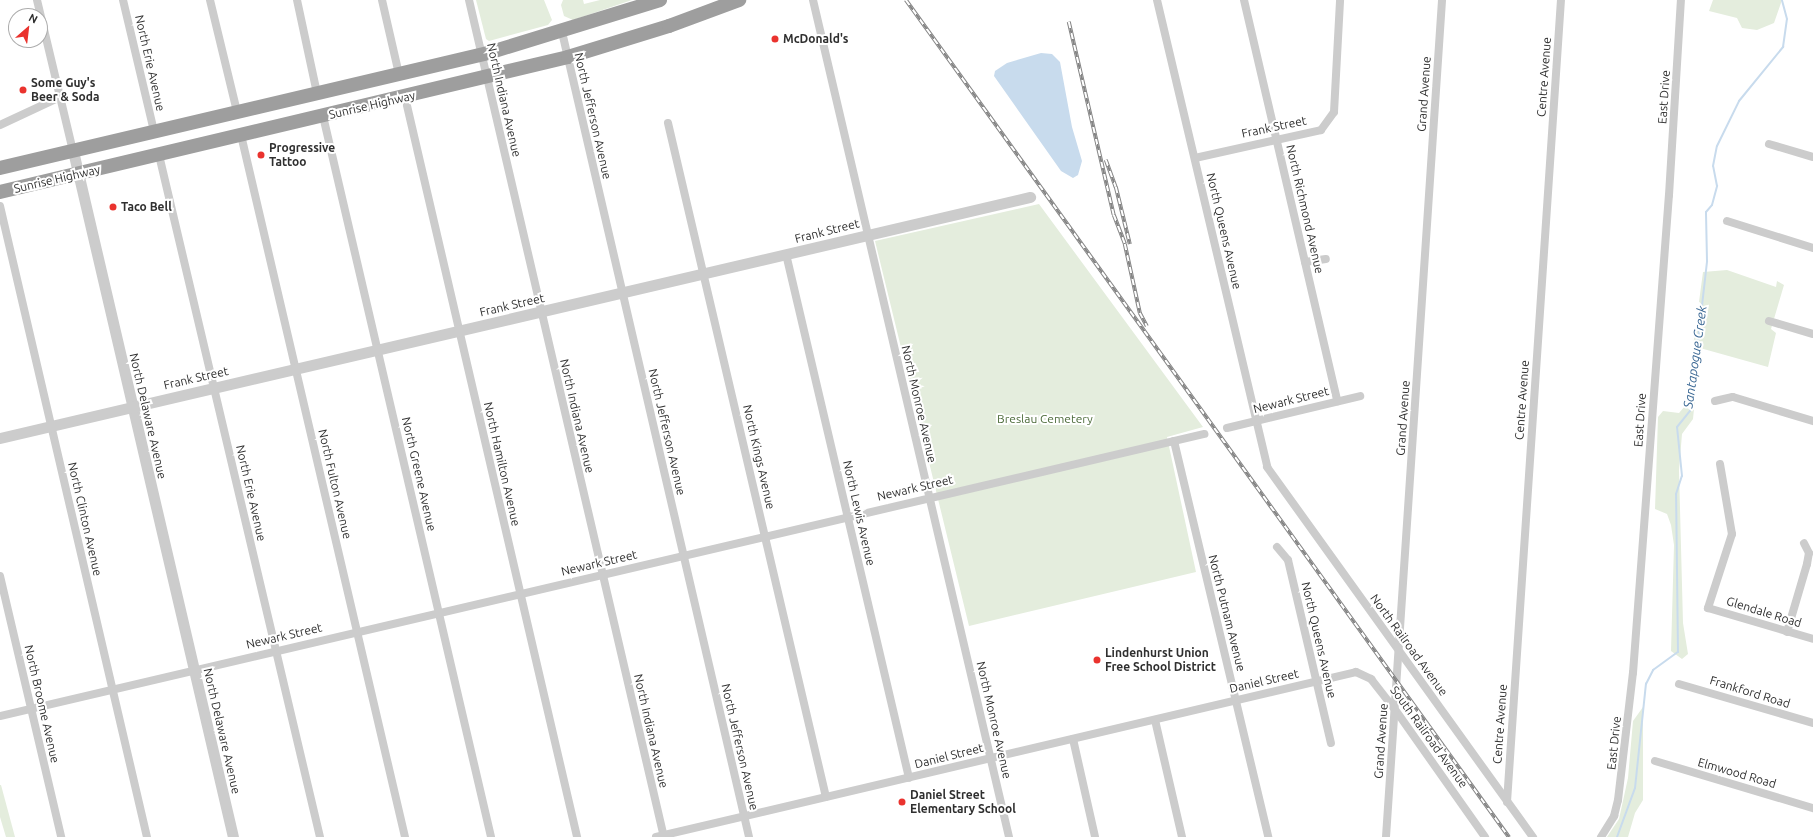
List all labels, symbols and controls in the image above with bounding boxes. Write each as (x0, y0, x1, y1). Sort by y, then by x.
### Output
north arrow (8, 8, 48, 48)
text: N (27, 11, 40, 26)
street label: North Erie Avenue (132, 13, 168, 113)
place label: McDonald's (783, 32, 849, 46)
marker: McDonald's (770, 34, 780, 44)
street label: Centre Avenue (1534, 37, 1554, 117)
street label: North Indiana Avenue (484, 42, 524, 158)
street label: North Jefferson Avenue (571, 51, 615, 181)
street label: Grand Avenue (1414, 56, 1434, 132)
street label: East Drive (1655, 70, 1673, 124)
place label: Some Guy's Beer & Soda (31, 76, 99, 104)
marker: Some Guy's Beer & Soda (18, 85, 28, 95)
street label: Sunrise Highway (327, 88, 417, 122)
street label: Frank Street (1240, 113, 1308, 141)
place label: Progressive Tattoo (269, 141, 335, 169)
street label: North Richmond Avenue (1283, 143, 1327, 275)
marker: Progressive Tattoo (256, 150, 266, 160)
street label: Sunrise Highway (12, 162, 102, 196)
street label: North Queens Avenue (1204, 171, 1244, 291)
place label: Taco Bell (121, 200, 172, 214)
marker: Taco Bell (108, 202, 118, 212)
street label: Frank Street (793, 216, 861, 246)
street label: Frank Street (478, 291, 546, 319)
water label: Santapogue Creek (1680, 305, 1710, 409)
street label: North Monroe Avenue (898, 344, 940, 464)
street label: North Delaware Avenue (127, 352, 169, 480)
street label: North Indiana Avenue (557, 358, 597, 474)
street label: Centre Avenue (1512, 360, 1532, 440)
street label: Frank Street (162, 364, 230, 392)
street label: North Jefferson Avenue (645, 367, 689, 497)
street label: Grand Avenue (1393, 380, 1413, 456)
street label: Newark Street (1252, 384, 1330, 416)
street label: East Drive (1631, 393, 1649, 447)
street label: North Hamilton Avenue (481, 400, 523, 528)
street label: North Kings Avenue (740, 403, 778, 511)
park label: Breslau Cemetery (997, 412, 1093, 426)
street label: North Greene Avenue (399, 415, 439, 533)
street label: North Fulton Avenue (315, 428, 355, 540)
street label: North Erie Avenue (233, 443, 269, 543)
street label: North Lewis Avenue (840, 459, 878, 567)
street label: North Clinton Avenue (65, 461, 105, 577)
street label: Newark Street (876, 472, 954, 504)
street label: Newark Street (560, 547, 638, 579)
street label: North Putnam Avenue (1206, 553, 1248, 673)
street label: North Queens Avenue (1299, 580, 1339, 700)
street label: North Railroad Avenue (1367, 591, 1451, 699)
street label: Glendale Road (1725, 594, 1803, 630)
street label: Newark Street (245, 620, 323, 652)
street label: North Broome Avenue (21, 644, 63, 764)
place label: Lindenhurst Union Free School District (1105, 646, 1216, 674)
marker: Lindenhurst Union Free School District (1092, 655, 1102, 665)
street label: North Monroe Avenue (973, 660, 1015, 780)
street label: Daniel Street (1228, 666, 1300, 696)
street label: North Delaware Avenue (201, 667, 243, 795)
street label: North Indiana Avenue (631, 673, 671, 789)
street label: Frankford Road (1708, 673, 1792, 711)
street label: North Jefferson Avenue (718, 682, 762, 812)
street label: South Railroad Avenue (1387, 683, 1471, 791)
street label: Centre Avenue (1490, 684, 1510, 764)
street label: Grand Avenue (1371, 703, 1391, 779)
street label: East Drive (1604, 715, 1624, 771)
street label: Daniel Street (913, 740, 985, 772)
street label: Elmwood Road (1696, 755, 1778, 791)
place label: Daniel Street Elementary School (910, 788, 1016, 816)
marker: Daniel Street Elementary School (897, 797, 907, 807)

